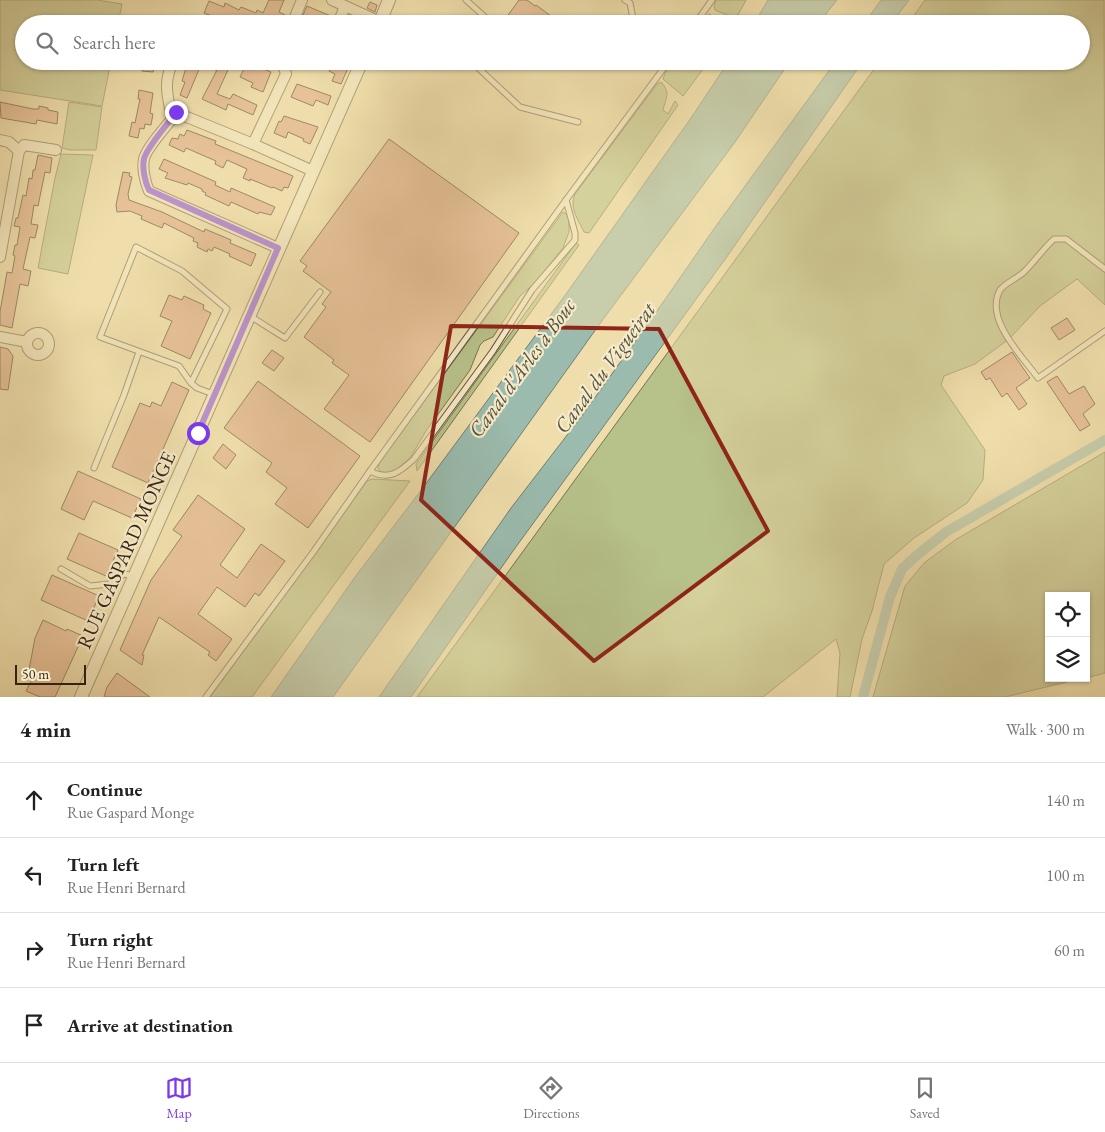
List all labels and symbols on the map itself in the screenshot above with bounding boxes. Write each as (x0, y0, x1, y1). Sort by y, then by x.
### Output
route end (165, 101, 188, 124)
water label: Canal d'Arles à Bouc (462, 293, 581, 442)
water label: Canal du Vigueirat (548, 296, 662, 439)
route start (187, 422, 210, 445)
street label: RUE GASPARD MONGE (71, 447, 181, 653)
scale bar (15, 662, 86, 685)

